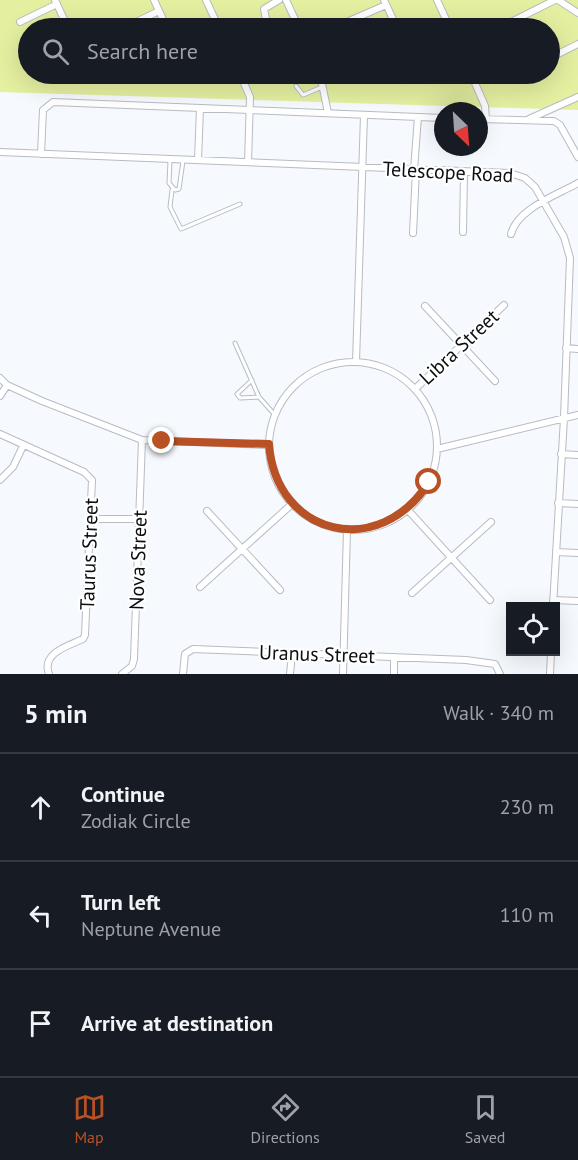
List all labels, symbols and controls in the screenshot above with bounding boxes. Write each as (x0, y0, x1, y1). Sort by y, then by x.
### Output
search box (18, 18, 560, 84)
icon: search (39, 35, 72, 68)
text: Search here (87, 37, 198, 65)
north arrow (434, 102, 488, 156)
street label: Telescope Road (382, 156, 514, 188)
street label: Libra Street (414, 303, 504, 390)
route end (148, 427, 174, 453)
route start (415, 468, 441, 494)
street label: Taurus Street (74, 497, 104, 610)
street label: Nova Street (123, 509, 153, 610)
map controls (506, 602, 560, 656)
button: locate (506, 602, 560, 656)
street label: Uranus Street (258, 639, 376, 669)
text: 5 min (24, 697, 87, 730)
text: Walk · 340 m (443, 700, 554, 726)
text: Continue (81, 780, 165, 808)
icon: ahead (24, 791, 57, 824)
text: 230 m (500, 794, 554, 820)
text: Zodiak Circle (81, 808, 191, 834)
text: Turn left (81, 888, 161, 916)
icon: left (24, 899, 57, 932)
text: 110 m (500, 902, 554, 928)
text: Neptune Avenue (81, 916, 221, 942)
icon: arrive (24, 1007, 57, 1040)
text: Arrive at destination (81, 1009, 273, 1037)
tab: Map (73, 1091, 106, 1147)
tab: Directions (251, 1091, 320, 1147)
tab: Saved (465, 1091, 505, 1147)

